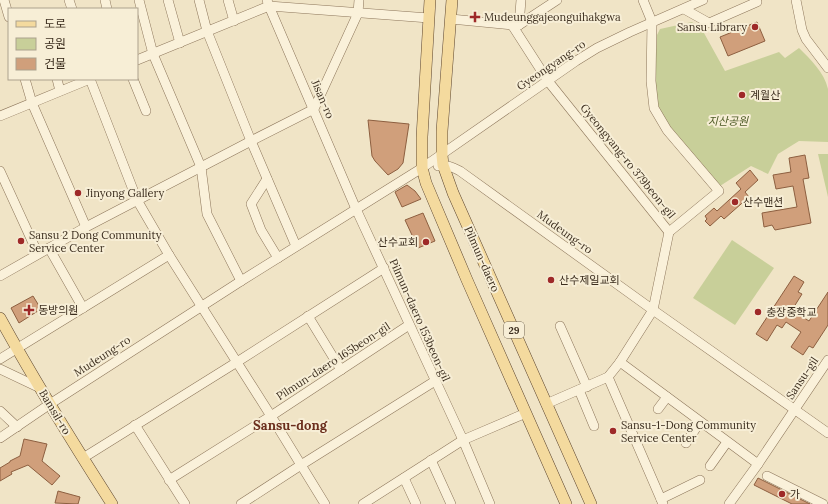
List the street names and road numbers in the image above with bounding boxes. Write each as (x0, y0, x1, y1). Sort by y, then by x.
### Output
street label: Gyeongyang-ro (514, 37, 588, 93)
street label: Jisan-ro (308, 76, 337, 121)
street label: Gyeongyang-ro 379beon-gil (577, 101, 679, 221)
street label: Mudeung-ro (535, 207, 595, 257)
street label: Pilmun-daero (461, 224, 503, 294)
street label: Pilmun-daero 153beon-gil (387, 256, 453, 384)
street label: Pilmun-daero 165beon-gil (273, 319, 393, 403)
road number: 29 (504, 322, 524, 338)
street label: Mudeung-ro (71, 332, 133, 380)
street label: Sansu-gil (783, 354, 821, 402)
street label: Bamsil-ro (36, 387, 74, 437)

